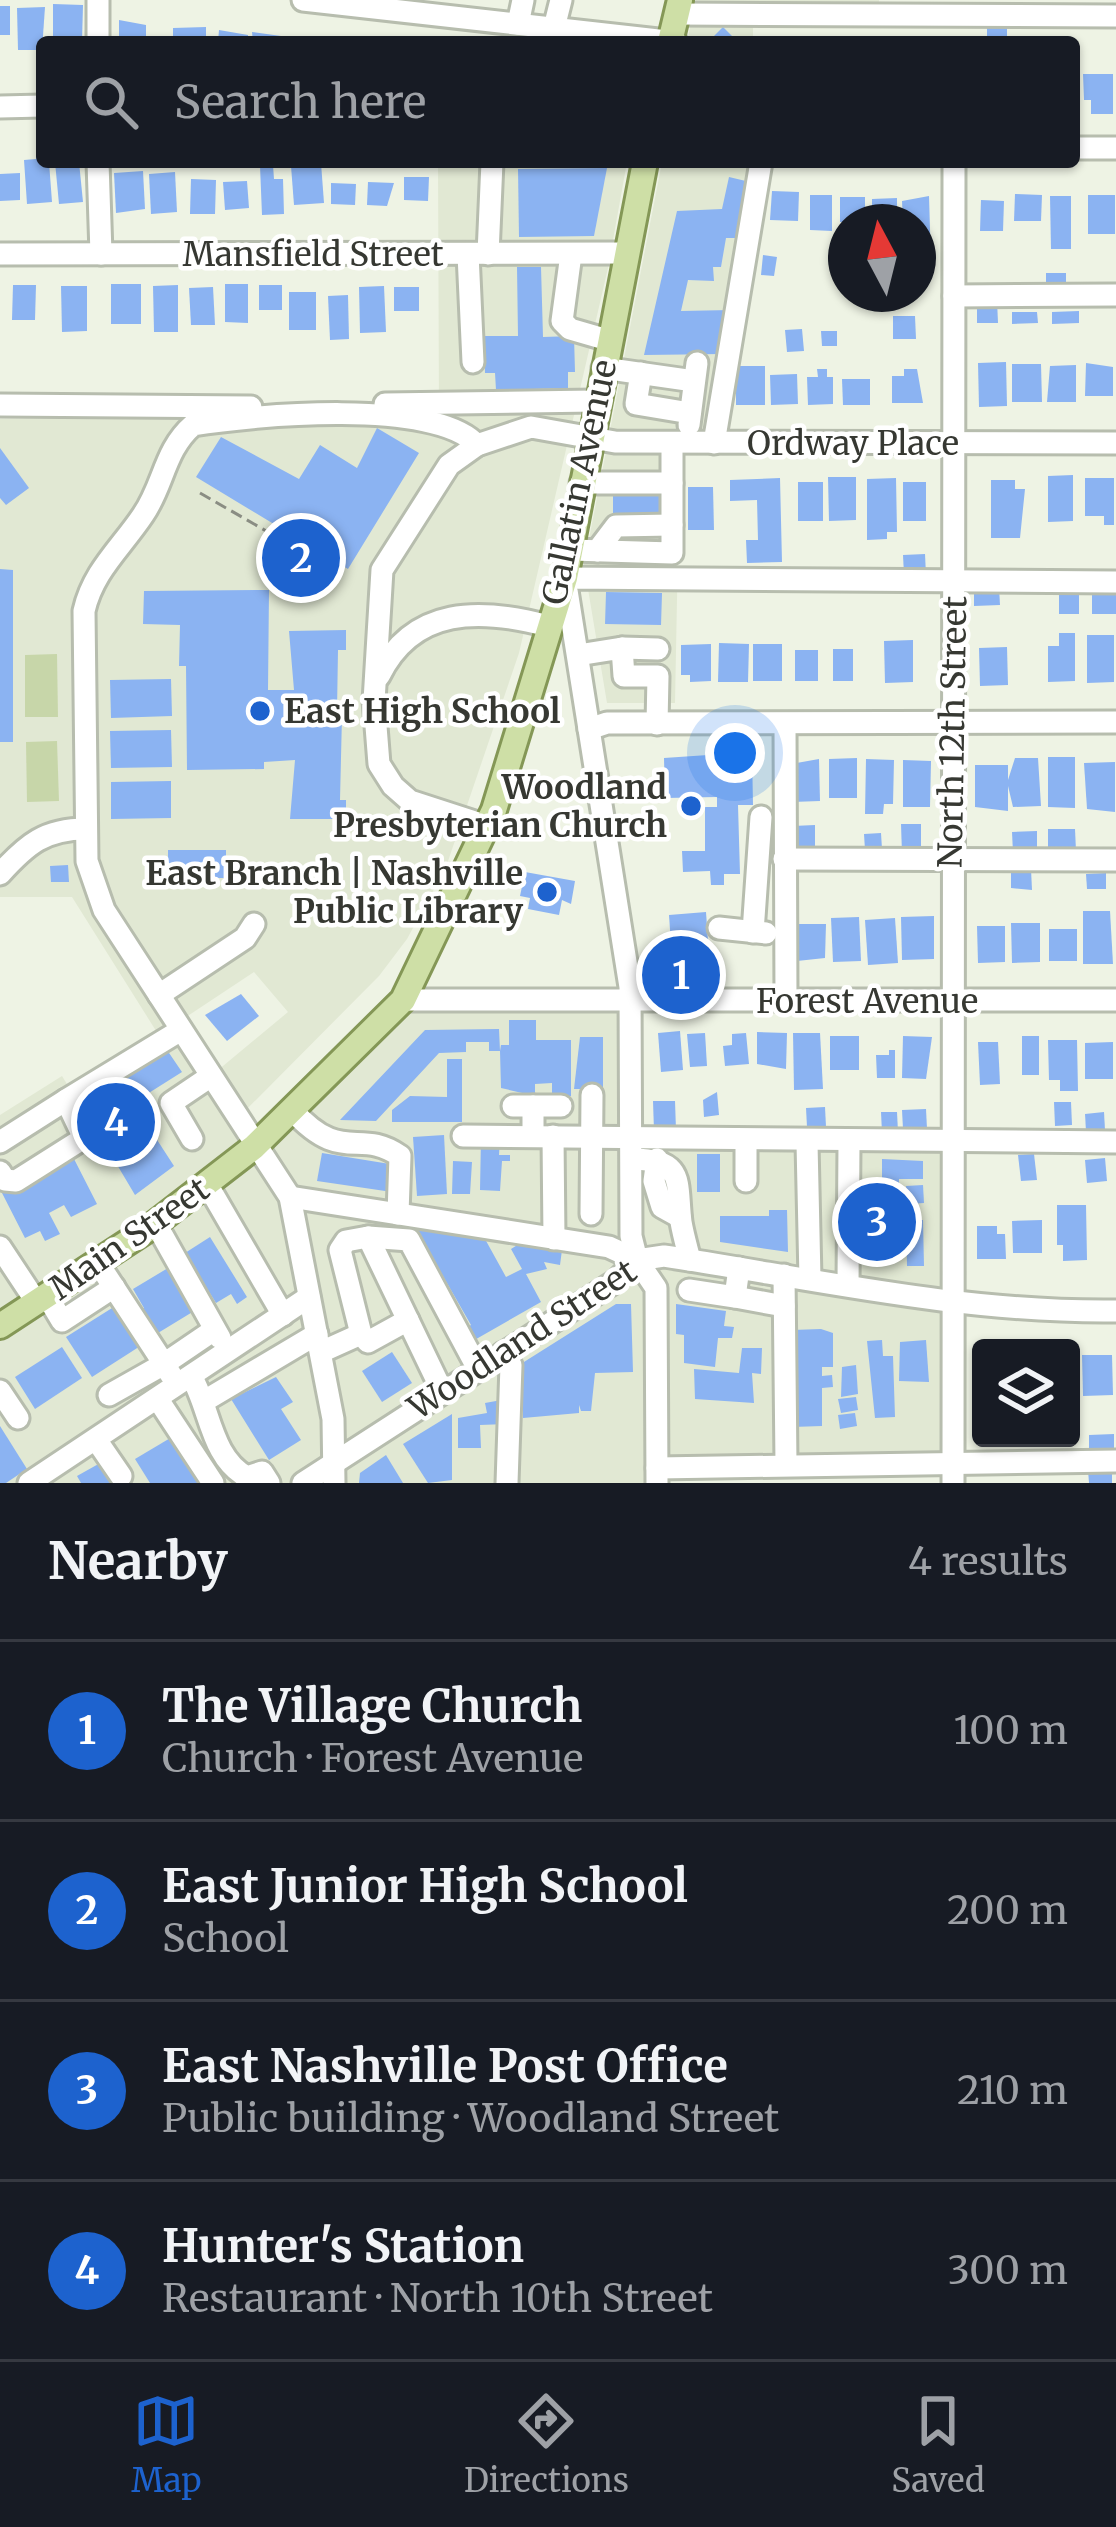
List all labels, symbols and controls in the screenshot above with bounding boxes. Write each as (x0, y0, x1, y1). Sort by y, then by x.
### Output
search box (36, 36, 1080, 168)
icon: search (78, 69, 144, 135)
text: Search here (174, 74, 426, 130)
north arrow (828, 204, 936, 312)
street label: Mansfield Street (182, 234, 444, 275)
street label: Gallatin Avenue (534, 356, 625, 608)
street label: Ordway Place (747, 423, 959, 464)
pin: 2 (262, 513, 340, 603)
street label: North 12th Street (930, 596, 975, 868)
place label: East High School (284, 691, 561, 732)
marker: East High School (247, 698, 273, 724)
your location (705, 723, 765, 783)
place label: Woodland Presbyterian Church (333, 767, 667, 846)
marker: Woodland Presbyterian Church (678, 793, 704, 819)
place label: East Branch | Nashville Public Library (145, 853, 523, 932)
marker: East Branch | Nashville Public Library (534, 879, 560, 905)
pin: 1 (642, 930, 720, 1020)
street label: Forest Avenue (756, 981, 978, 1022)
pin: 4 (77, 1077, 155, 1167)
street label: Main Street (42, 1168, 217, 1308)
pin: 3 (838, 1177, 916, 1267)
street label: Woodland Street (400, 1250, 644, 1429)
map controls (972, 1339, 1080, 1447)
button: layers (972, 1339, 1080, 1447)
text: Nearby (48, 1529, 228, 1593)
text: 4 results (908, 1537, 1068, 1586)
text: The Village Church (162, 1678, 582, 1734)
text: 1 (78, 1706, 96, 1755)
text: 100 m (953, 1706, 1068, 1755)
text: Church · Forest Avenue (162, 1734, 583, 1783)
text: East Junior High School (162, 1858, 688, 1914)
text: 2 (76, 1886, 98, 1935)
text: 200 m (947, 1886, 1068, 1935)
text: School (162, 1914, 289, 1963)
text: East Nashville Post Office (162, 2038, 728, 2094)
text: 3 (76, 2066, 98, 2115)
text: 210 m (957, 2066, 1068, 2115)
text: Public building · Woodland Street (162, 2094, 779, 2143)
text: Hunter's Station (162, 2218, 524, 2274)
text: 4 (75, 2246, 99, 2295)
text: 300 m (948, 2246, 1068, 2295)
text: Restaurant · North 10th Street (162, 2274, 713, 2323)
tab: Map (131, 2388, 202, 2501)
tab: Directions (464, 2388, 629, 2501)
tab: Saved (891, 2388, 985, 2501)

